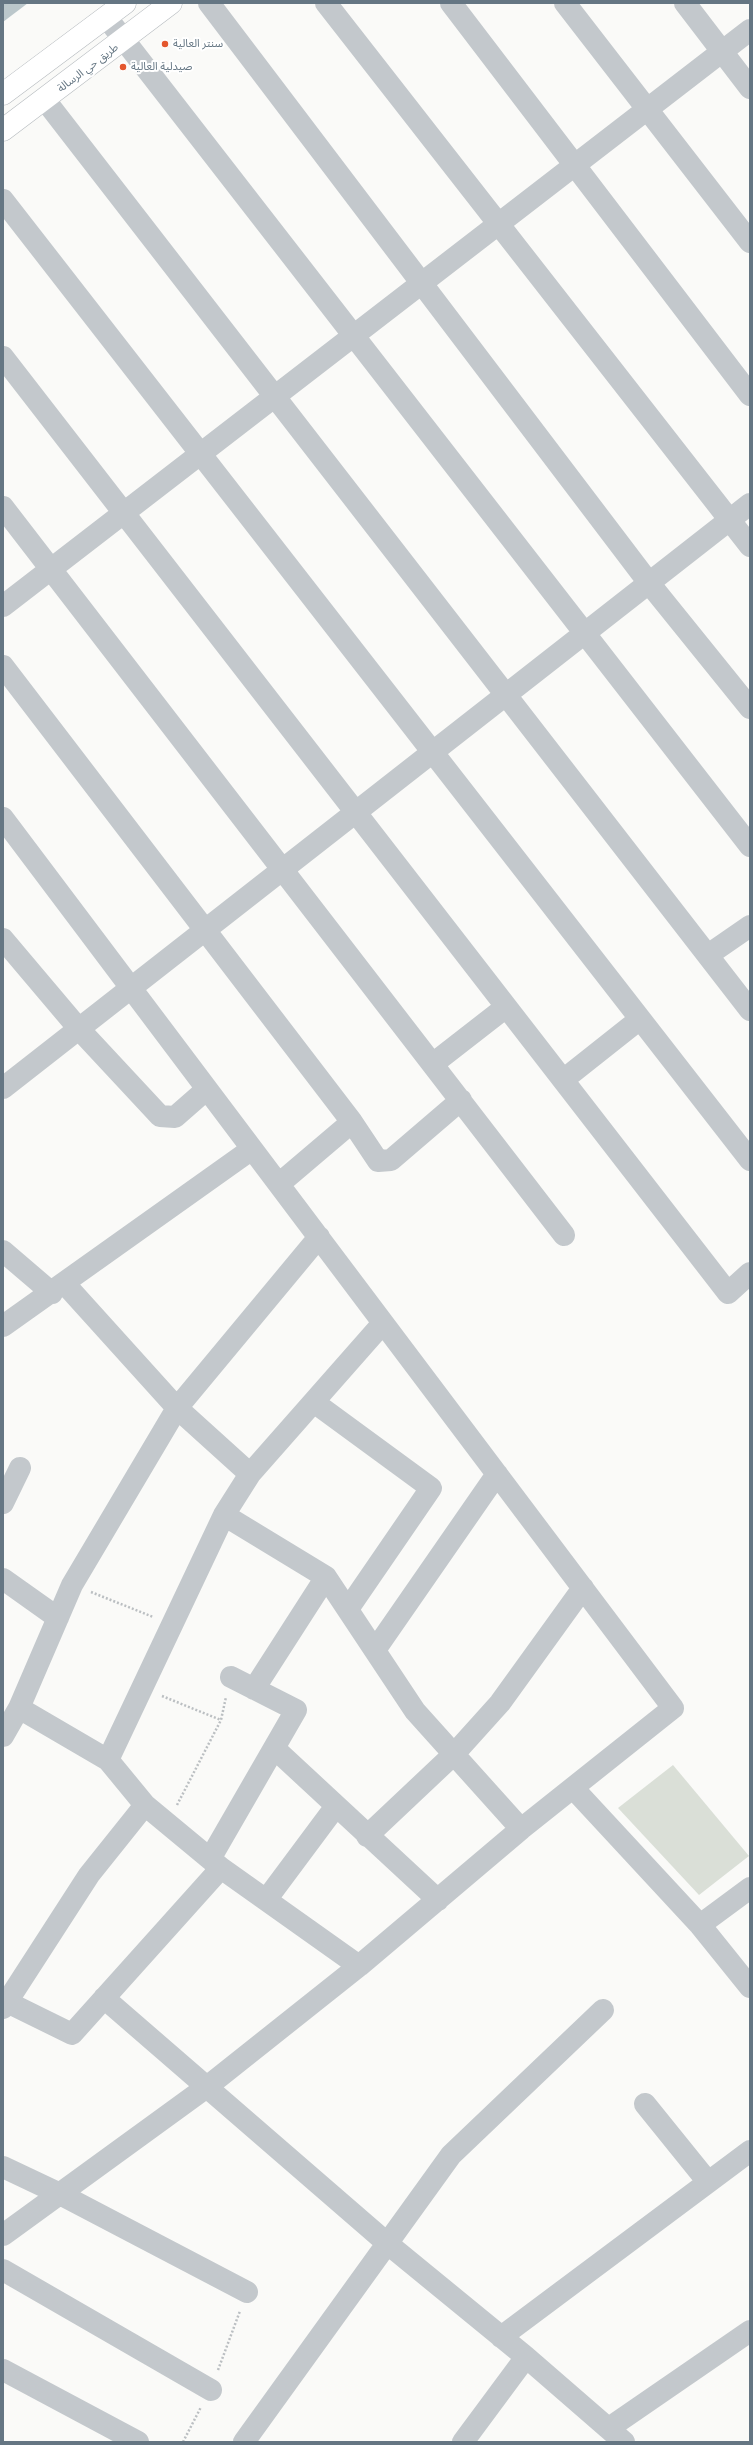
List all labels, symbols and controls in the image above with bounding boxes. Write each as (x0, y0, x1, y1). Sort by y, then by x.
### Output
place label: سنتر العالية (173, 37, 223, 51)
marker: سنتر العالية (160, 39, 170, 49)
street label: طريق حي الرسالة (55, 41, 121, 95)
place label: صيدلية العالية (131, 60, 193, 74)
marker: صيدلية العالية (118, 62, 128, 72)

